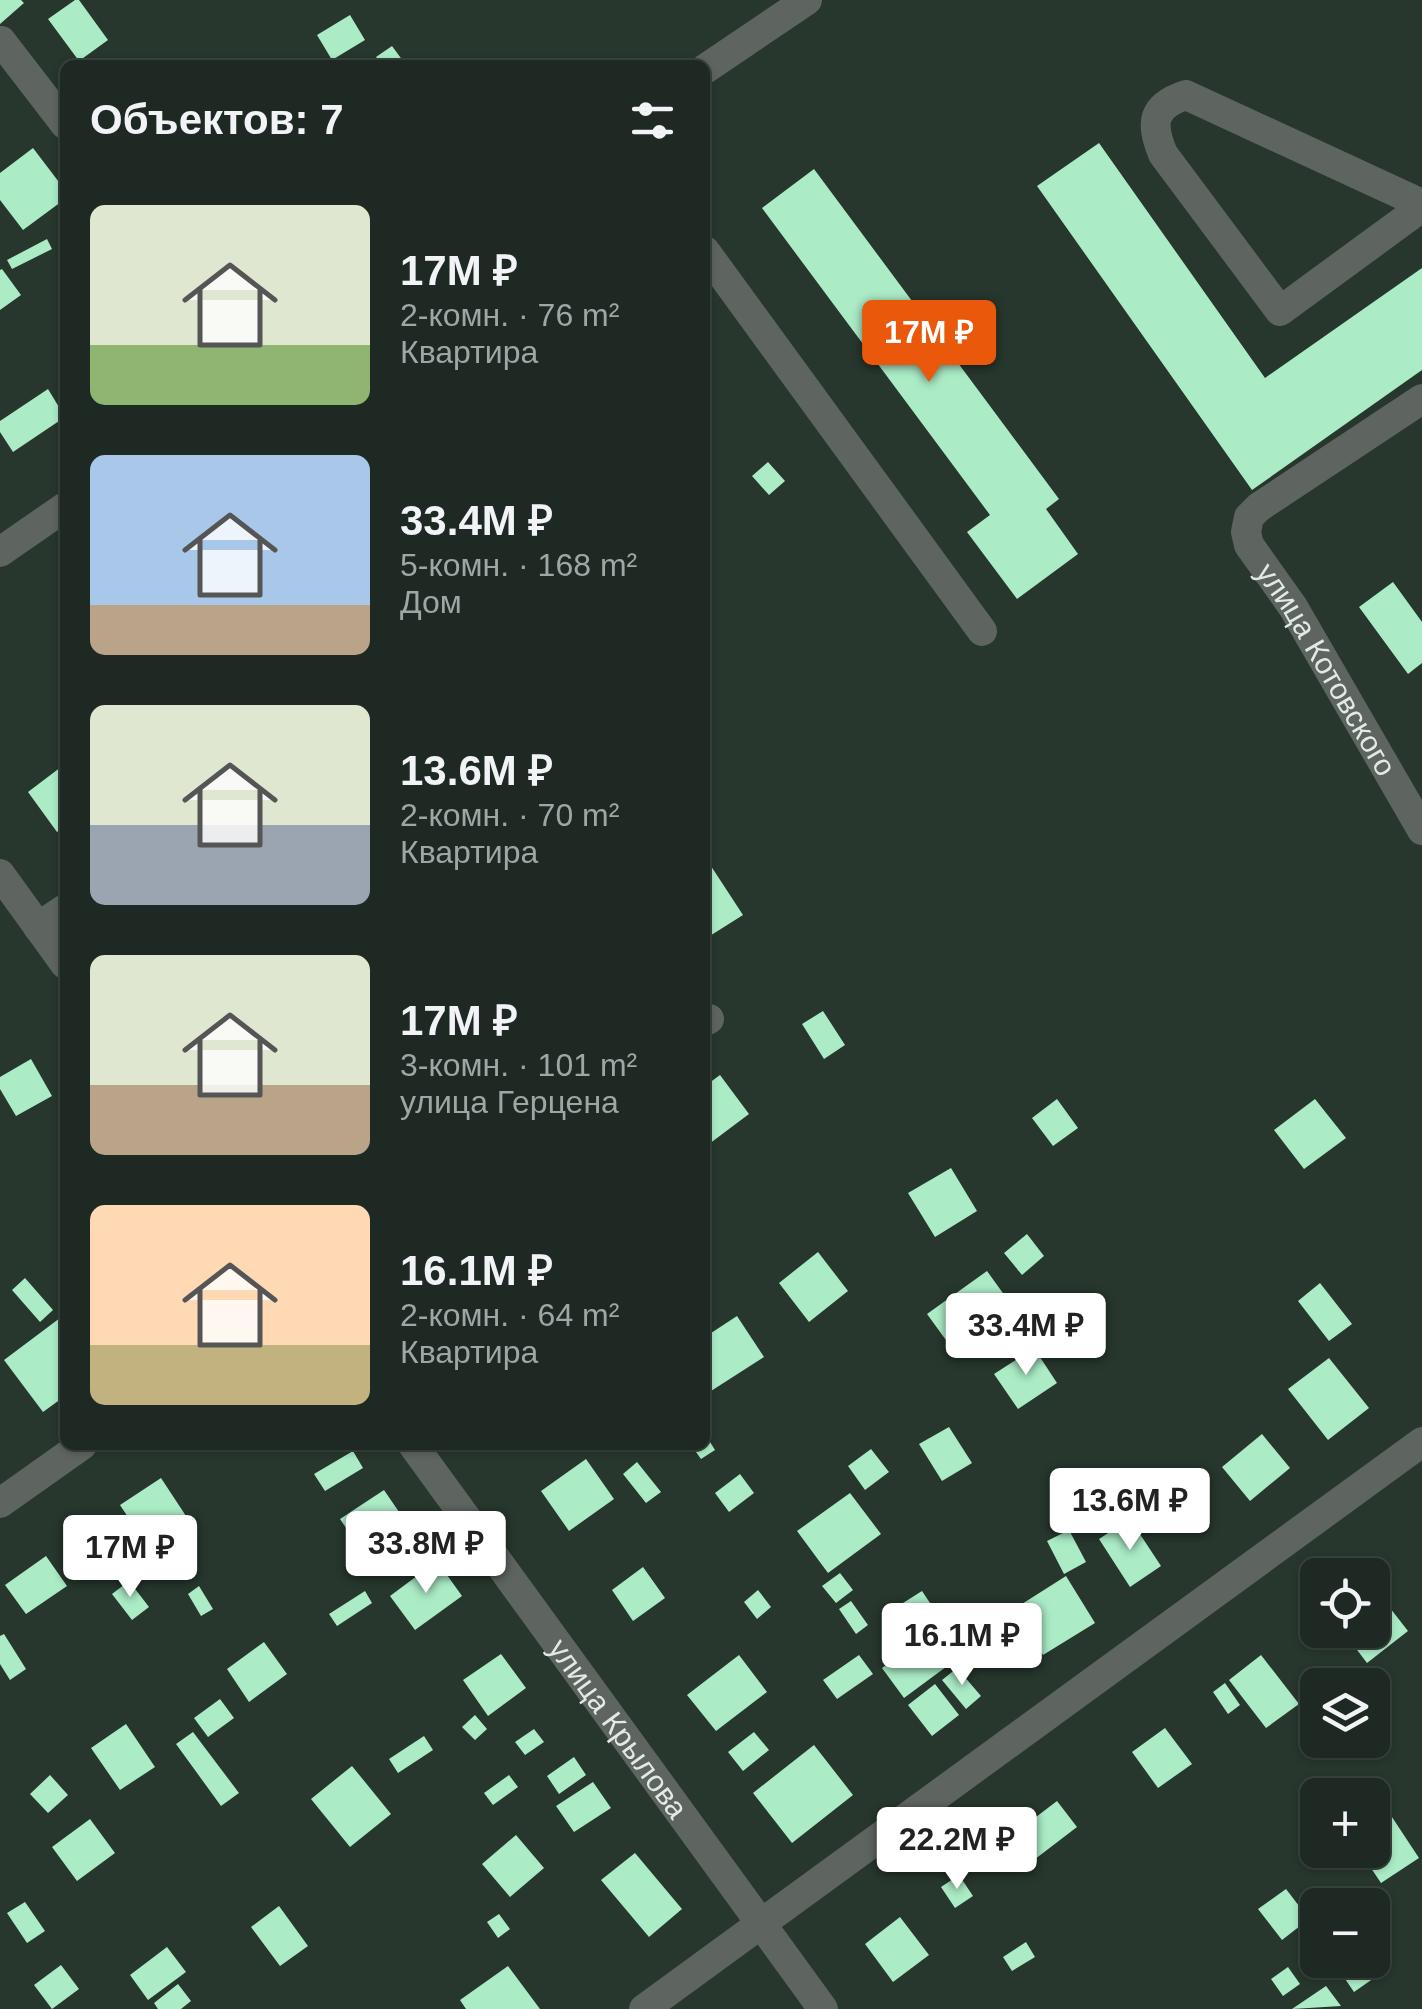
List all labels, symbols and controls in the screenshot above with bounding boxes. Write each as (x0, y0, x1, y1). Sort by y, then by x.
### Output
icon: filters (625, 93, 680, 148)
text: Объектов: 7 (90, 96, 344, 143)
icon: home (170, 245, 290, 365)
text: 17M ₽ (400, 247, 518, 294)
text: 2-комн. · 76 m² (400, 297, 619, 333)
pin: 17M ₽ (859, 300, 999, 385)
text: 17M ₽ (884, 314, 974, 350)
text: Квартира (400, 334, 538, 370)
icon: home (170, 495, 290, 615)
text: 33.4M ₽ (400, 497, 553, 544)
text: 5-комн. · 168 m² (400, 547, 637, 583)
street label: улица Котовского (1250, 556, 1403, 781)
text: Дом (400, 584, 462, 620)
icon: home (170, 745, 290, 865)
text: 13.6M ₽ (400, 747, 553, 794)
text: 2-комн. · 70 m² (400, 797, 619, 833)
text: Квартира (400, 834, 538, 870)
icon: home (170, 995, 290, 1115)
text: 17M ₽ (400, 997, 518, 1044)
text: 3-комн. · 101 m² (400, 1047, 637, 1083)
text: улица Герцена (400, 1084, 619, 1120)
icon: home (170, 1245, 290, 1365)
text: 16.1M ₽ (400, 1247, 553, 1294)
pin: 33.4M ₽ (934, 1293, 1118, 1378)
text: 2-комн. · 64 m² (400, 1297, 619, 1333)
text: 33.4M ₽ (968, 1307, 1084, 1343)
text: Квартира (400, 1334, 538, 1370)
pin: 13.6M ₽ (1038, 1468, 1222, 1553)
text: 13.6M ₽ (1072, 1482, 1188, 1518)
pin: 33.8M ₽ (334, 1511, 518, 1596)
pin: 17M ₽ (60, 1515, 200, 1600)
text: 33.8M ₽ (368, 1525, 484, 1561)
text: 17M ₽ (85, 1529, 175, 1565)
map controls (1300, 1558, 1390, 1978)
button: locate (1300, 1558, 1390, 1648)
pin: 16.1M ₽ (870, 1603, 1054, 1688)
text: 16.1M ₽ (904, 1617, 1020, 1653)
street label: улица Крылова (543, 1632, 695, 1824)
button: layers (1300, 1668, 1390, 1758)
button: + (1300, 1778, 1390, 1868)
pin: 22.2M ₽ (865, 1807, 1049, 1892)
text: 22.2M ₽ (899, 1821, 1015, 1857)
button: − (1300, 1888, 1390, 1978)

